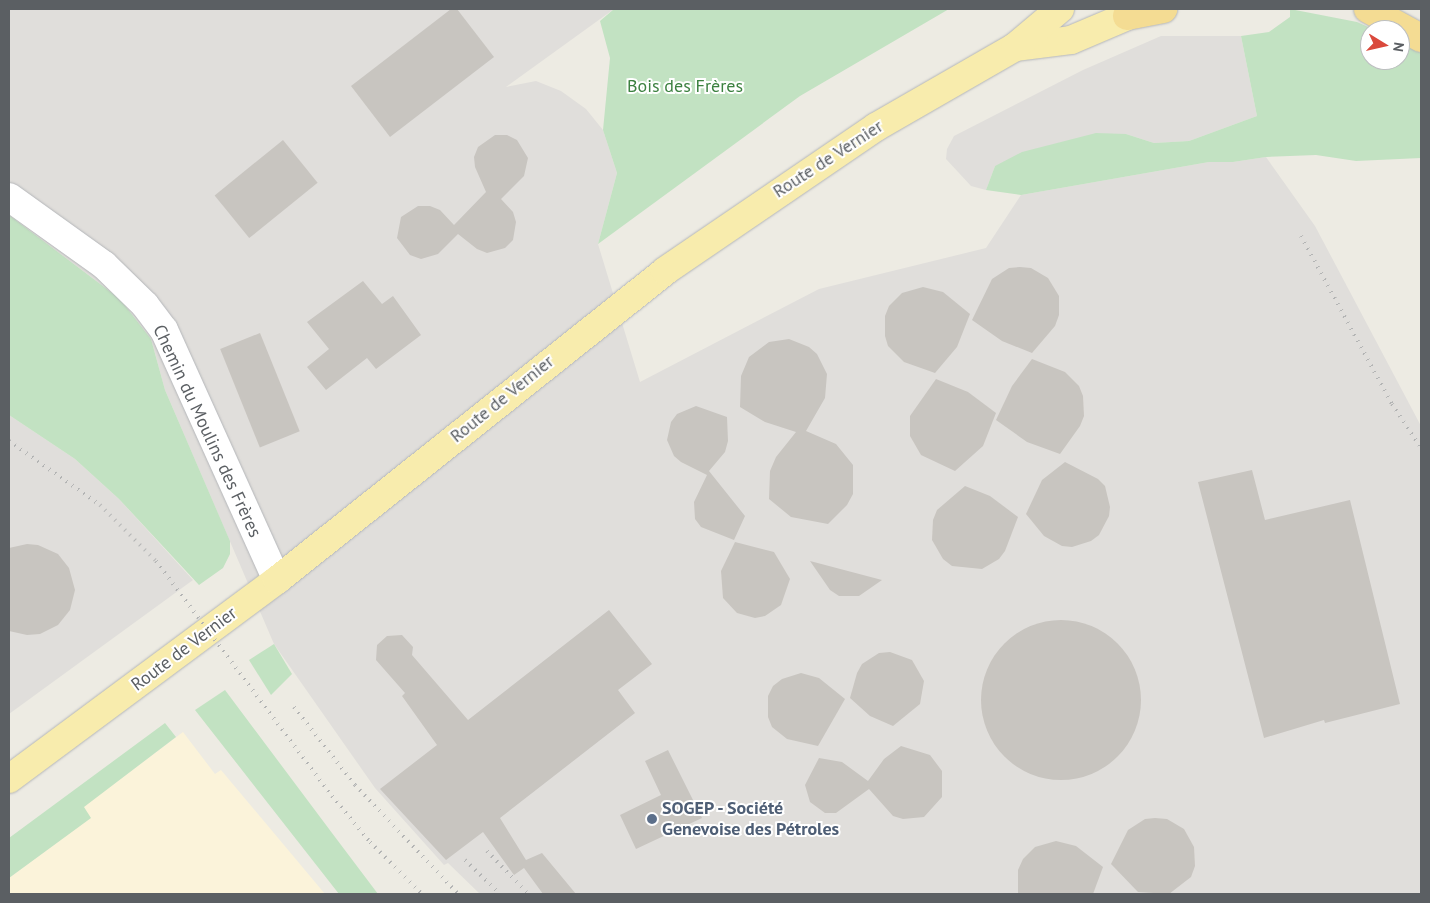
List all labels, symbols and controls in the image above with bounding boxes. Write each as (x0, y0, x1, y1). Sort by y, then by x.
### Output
north arrow (1360, 20, 1410, 70)
text: N (1389, 41, 1408, 53)
park label: Bois des Frères (627, 75, 743, 97)
street label: Route de Vernier (769, 115, 887, 203)
street label: Chemin du Moulins des Frères (148, 321, 266, 541)
street label: Route de Vernier (446, 351, 558, 447)
street label: Route de Vernier (127, 602, 241, 696)
place label: SOGEP - Société Genevoise des Pétroles (662, 798, 839, 841)
marker: SOGEP - Société Genevoise des Pétroles (646, 813, 658, 825)

